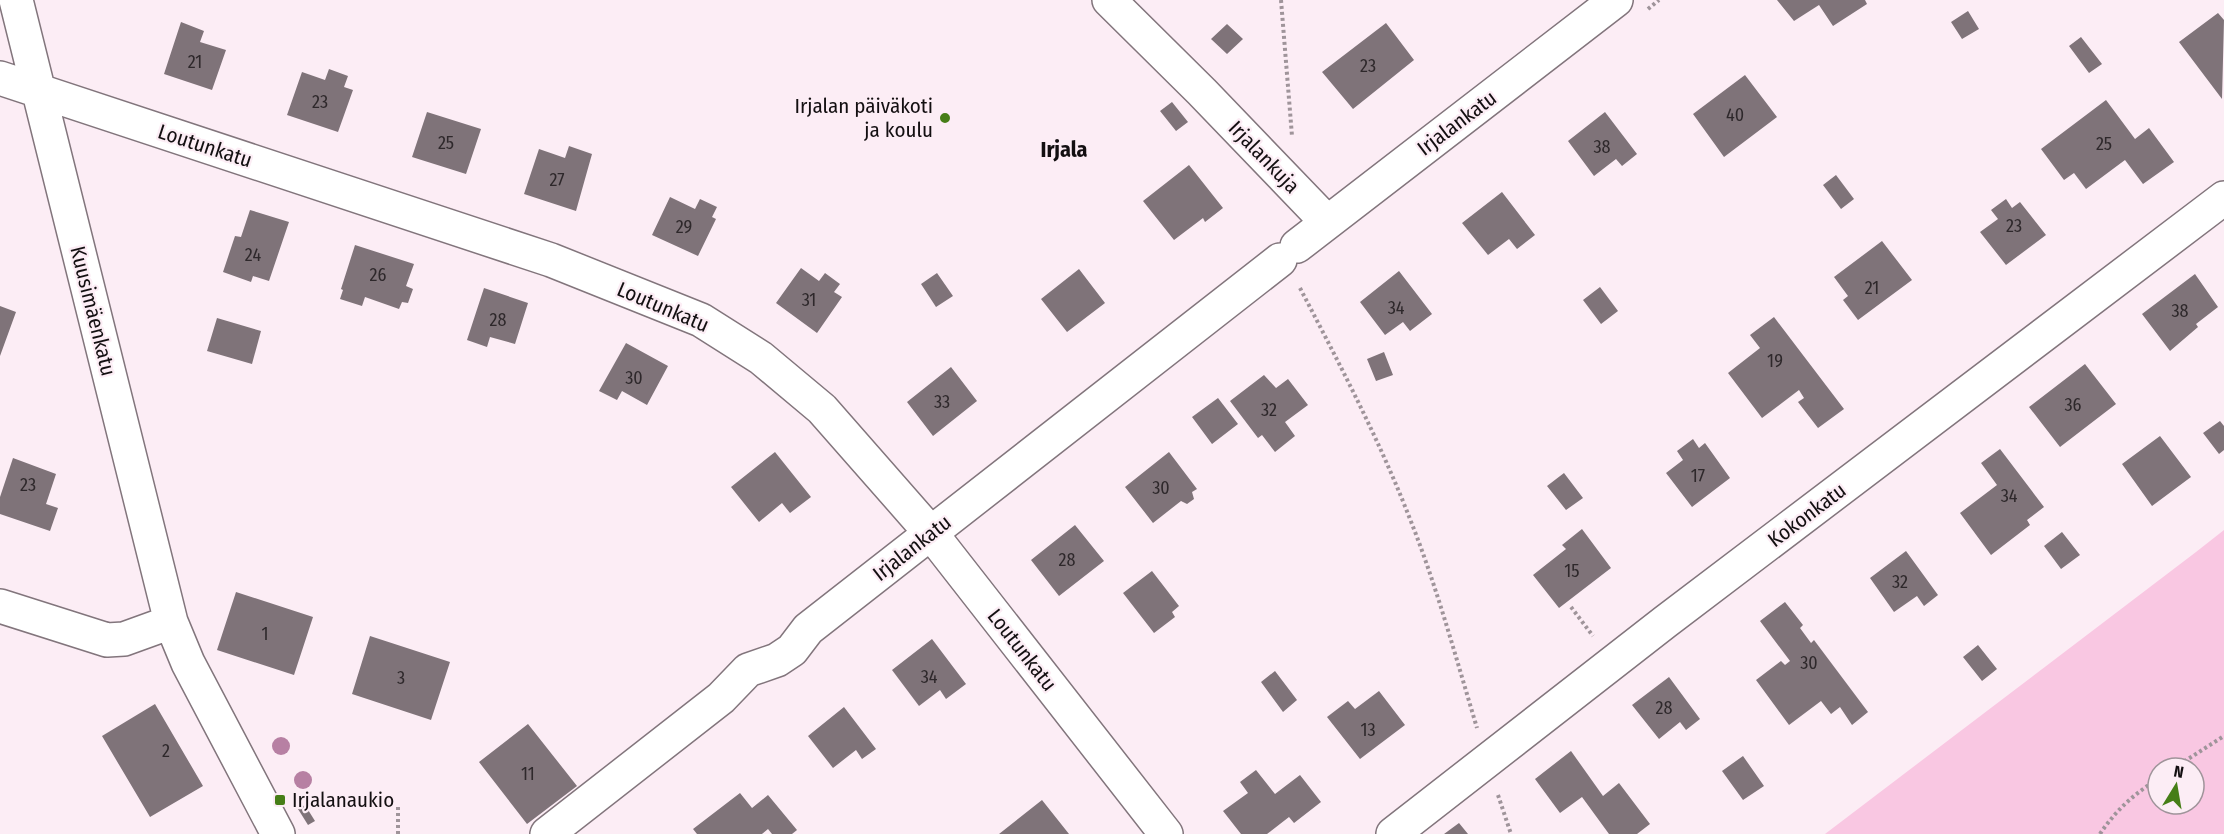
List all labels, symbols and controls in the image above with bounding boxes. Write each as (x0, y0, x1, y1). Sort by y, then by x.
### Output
house number: 21 (188, 51, 202, 73)
house number: 23 (1360, 55, 1376, 77)
street label: Irjalankatu (1412, 85, 1502, 161)
house number: 23 (312, 91, 328, 113)
place label: Irjalan päiväkoti ja koulu (795, 93, 933, 143)
house number: 40 (1726, 104, 1744, 126)
marker: Irjalan päiväkoti ja koulu (938, 111, 952, 125)
street label: Irjalankuja (1223, 115, 1305, 199)
street label: Loutunkatu (155, 119, 255, 173)
house number: 25 (438, 132, 454, 154)
house number: 25 (2096, 133, 2112, 155)
district label: Irjala (1041, 136, 1088, 163)
house number: 38 (1593, 136, 1611, 158)
house number: 27 (549, 169, 565, 191)
house number: 23 (2006, 215, 2022, 237)
house number: 29 (676, 216, 692, 238)
street label: Kuusimäenkatu (64, 244, 122, 378)
house number: 24 (245, 244, 261, 266)
house number: 26 (370, 264, 387, 286)
street label: Loutunkatu (613, 276, 713, 338)
house number: 21 (1865, 277, 1879, 299)
house number: 31 (802, 289, 816, 311)
house number: 34 (1388, 297, 1405, 319)
house number: 38 (2171, 300, 2189, 322)
house number: 28 (490, 309, 506, 331)
house number: 19 (1767, 350, 1783, 372)
house number: 30 (625, 367, 643, 389)
house number: 33 (934, 391, 950, 413)
house number: 36 (2064, 394, 2082, 416)
house number: 32 (1261, 399, 1277, 421)
house number: 17 (1691, 465, 1705, 487)
house number: 23 (20, 474, 36, 496)
house number: 30 (1152, 477, 1170, 499)
street label: Kokonkatu (1763, 477, 1851, 553)
house number: 34 (2001, 485, 2018, 507)
street label: Irjalankatu (868, 509, 956, 587)
house number: 28 (1059, 549, 1075, 571)
house number: 15 (1564, 560, 1580, 582)
house number: 32 (1892, 571, 1908, 593)
street label: Loutunkatu (982, 604, 1062, 696)
house number: 1 (261, 623, 269, 645)
house number: 30 (1800, 652, 1818, 674)
house number: 34 (921, 666, 938, 688)
house number: 3 (397, 667, 405, 689)
house number: 28 (1656, 697, 1672, 719)
house number: 13 (1360, 719, 1376, 741)
house number: 2 (162, 740, 170, 762)
north arrow (2146, 756, 2206, 816)
text: N (2172, 762, 2185, 782)
house number: 11 (521, 763, 535, 785)
place label: Irjalanaukio (292, 787, 394, 813)
marker: Irjalanaukio (273, 793, 287, 807)

